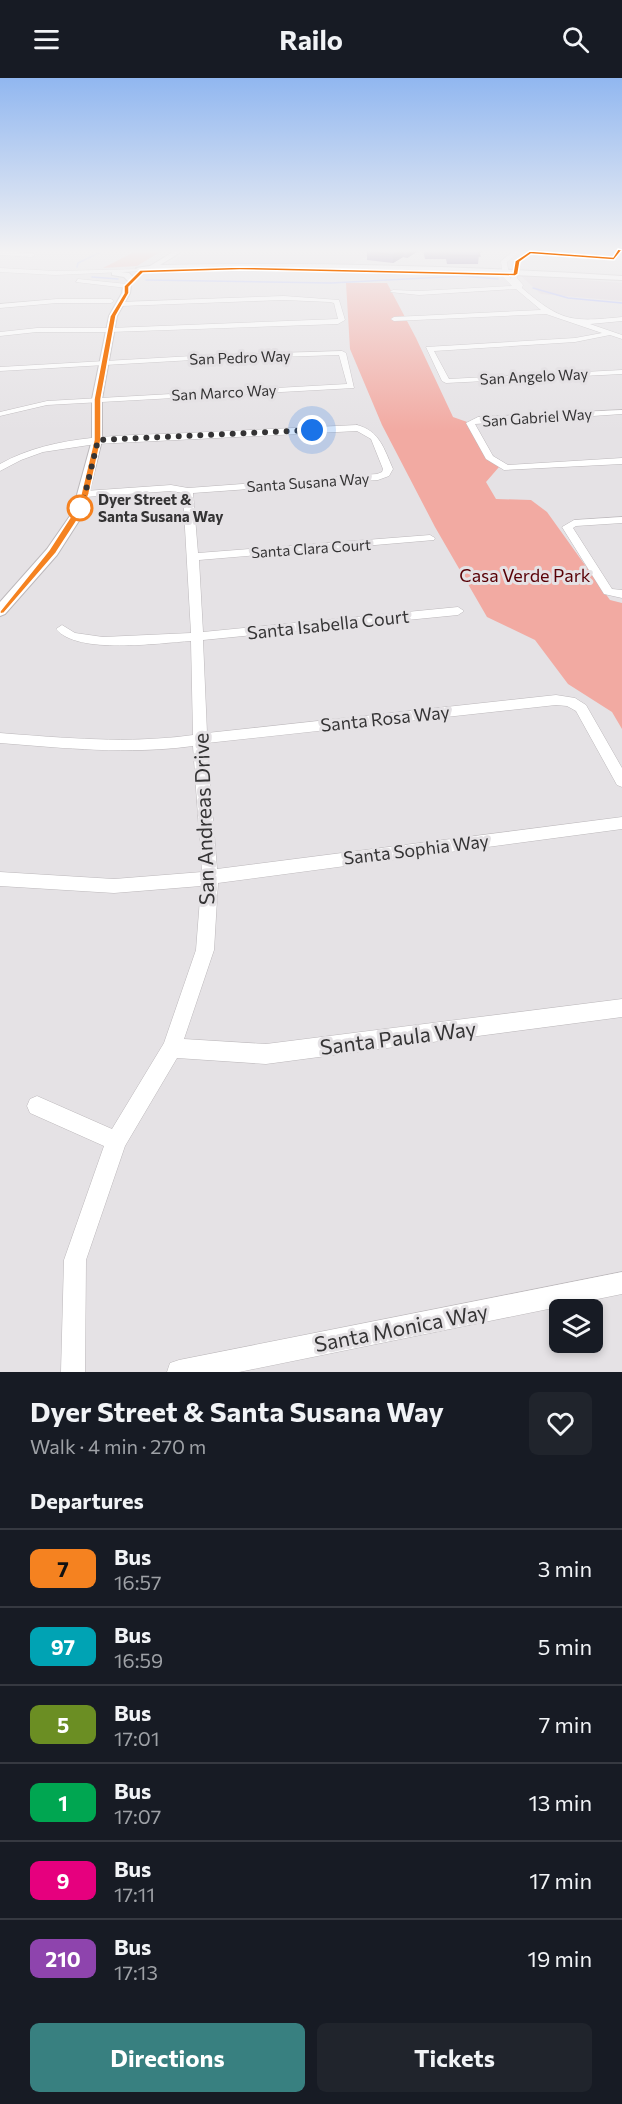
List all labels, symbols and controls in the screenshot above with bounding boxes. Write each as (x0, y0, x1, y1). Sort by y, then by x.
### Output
icon: menu (30, 23, 63, 56)
text: Railo (279, 23, 343, 56)
icon: search (559, 23, 592, 56)
street label: San Pedro Way (189, 346, 291, 368)
street label: San Angelo Way (479, 364, 589, 388)
street label: San Marco Way (171, 380, 277, 404)
street label: San Gabriel Way (481, 404, 593, 430)
your location (297, 415, 327, 445)
street label: Santa Susana Way (246, 469, 370, 495)
place label: Dyer Street & Santa Susana Way (98, 490, 224, 525)
marker: Dyer Street & Santa Susana Way (67, 495, 93, 521)
street label: Santa Clara Court (250, 535, 372, 561)
park label: Casa Verde Park (459, 564, 591, 586)
street label: Santa Isabella Court (246, 605, 410, 643)
street label: Santa Rosa Way (319, 700, 451, 736)
street label: San Andreas Drive (187, 732, 219, 906)
street label: Santa Sophia Way (342, 829, 490, 869)
street label: Santa Paula Way (319, 1015, 478, 1059)
street label: Santa Monica Way (312, 1298, 490, 1356)
map controls (549, 1299, 603, 1353)
button: layers (549, 1299, 603, 1353)
button: heart (529, 1392, 592, 1455)
text: Dyer Street & Santa Susana Way (30, 1394, 444, 1428)
text: Walk · 4 min · 270 m (30, 1434, 206, 1458)
text: Departures (30, 1487, 144, 1514)
text: Bus (114, 1543, 151, 1570)
text: 3 min (538, 1555, 592, 1582)
text: 7 (57, 1556, 69, 1581)
text: 16:57 (114, 1570, 161, 1594)
text: Bus (114, 1621, 151, 1648)
text: 5 min (538, 1633, 592, 1660)
text: 97 (51, 1634, 75, 1659)
text: 16:59 (114, 1648, 163, 1672)
text: Bus (114, 1699, 151, 1726)
text: 7 min (539, 1711, 592, 1738)
text: 5 (57, 1712, 69, 1737)
text: 17:01 (114, 1726, 159, 1750)
text: Bus (114, 1777, 151, 1804)
text: 13 min (528, 1789, 592, 1816)
text: 1 (58, 1790, 68, 1815)
text: 17:07 (114, 1804, 161, 1828)
text: Bus (114, 1855, 151, 1882)
text: 17 min (529, 1867, 592, 1894)
text: 9 (57, 1868, 69, 1893)
text: 17:11 (114, 1882, 155, 1906)
text: Bus (114, 1933, 151, 1960)
text: 19 min (528, 1945, 592, 1972)
text: 210 (45, 1946, 81, 1971)
text: 17:13 (114, 1960, 158, 1984)
button: Directions (30, 2023, 305, 2092)
button: Tickets (317, 2023, 592, 2092)

